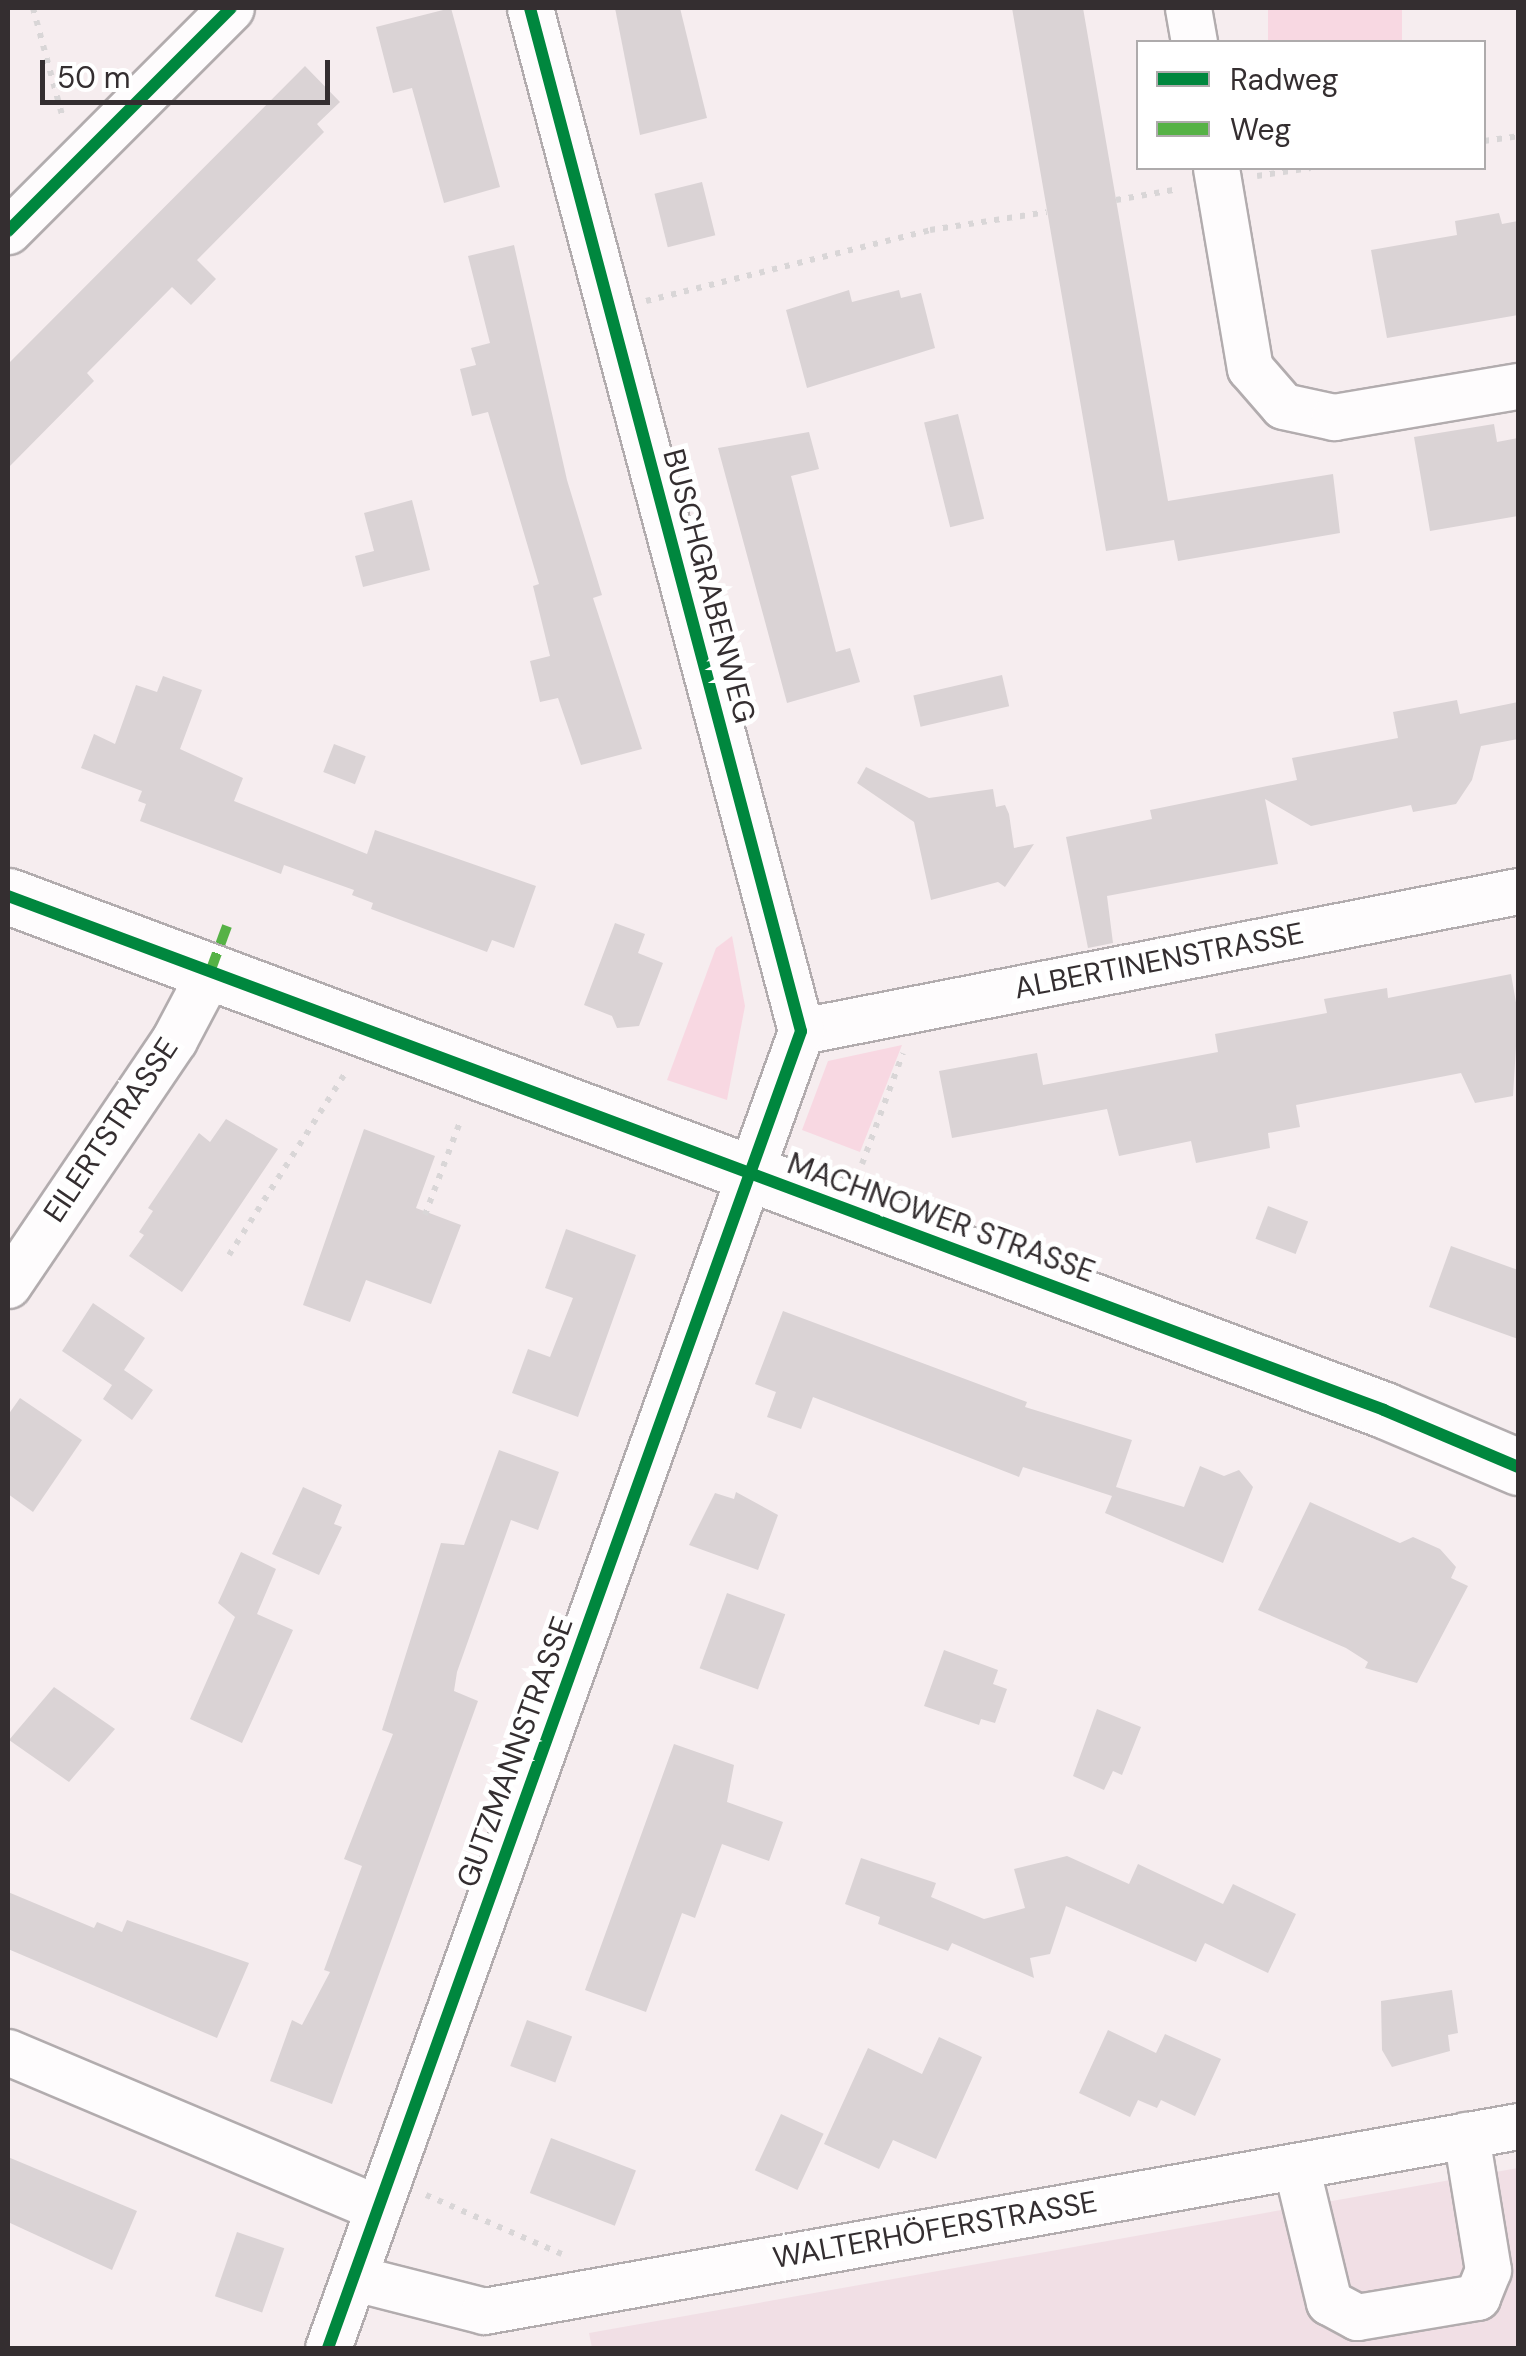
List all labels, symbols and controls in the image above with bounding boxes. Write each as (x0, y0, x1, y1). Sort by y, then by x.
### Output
scale bar (45, 40, 335, 102)
legend (1136, 40, 1486, 170)
text: 50 m (57, 58, 131, 97)
text: Radweg (1230, 60, 1339, 99)
text: Weg (1230, 110, 1291, 149)
street label: BUSCHGRABENWEG (655, 445, 763, 727)
street label: ALBERTINENSTRASSE (1011, 915, 1307, 1007)
street label: EILERTSTRASSE (36, 1031, 186, 1229)
street label: MACHNOWER STRASSE (783, 1146, 1099, 1290)
street label: GUTZMANNSTRASSE (449, 1612, 581, 1892)
street label: WALTERHÖFERSTRASSE (770, 2184, 1100, 2276)

